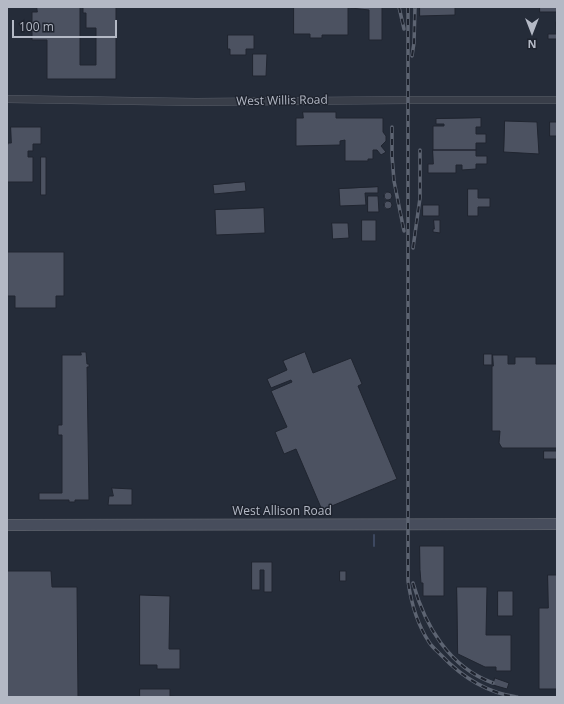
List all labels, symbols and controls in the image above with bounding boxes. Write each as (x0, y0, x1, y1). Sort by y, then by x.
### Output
scale bar (14, 12, 119, 38)
north arrow (512, 12, 552, 52)
text: 100 m (19, 18, 54, 35)
text: N (528, 37, 536, 52)
street label: West Willis Road (236, 93, 328, 109)
street label: West Allison Road (232, 505, 332, 519)

